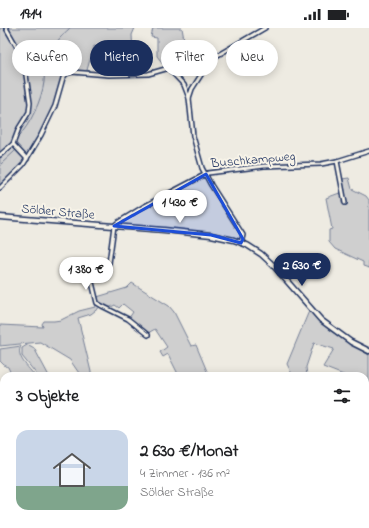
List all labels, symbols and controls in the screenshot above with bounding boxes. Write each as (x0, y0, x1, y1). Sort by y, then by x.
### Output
text: 19:14 (20, 3, 42, 25)
chip: Kaufen (12, 40, 82, 76)
chip: Mieten (90, 40, 153, 76)
chip: Filter (161, 40, 218, 76)
chip: Neu (226, 40, 278, 76)
street label: Buschkampweg (209, 147, 296, 174)
pin: 1 430 € (143, 190, 217, 224)
text: 1 430 € (162, 193, 198, 212)
street label: Sölder Straße (20, 199, 96, 225)
pin: 2 630 € (265, 253, 339, 287)
text: 2 630 € (283, 256, 321, 275)
pin: 1 380 € (49, 257, 123, 291)
text: 1 380 € (68, 260, 104, 279)
text: 3 Objekte (16, 384, 79, 409)
icon: filters (331, 385, 353, 407)
text: 2 630 €/Monat (140, 439, 238, 464)
icon: home (48, 446, 96, 494)
text: 4 Zimmer · 136 m² (140, 464, 230, 483)
text: Sölder Straße (140, 483, 214, 502)

